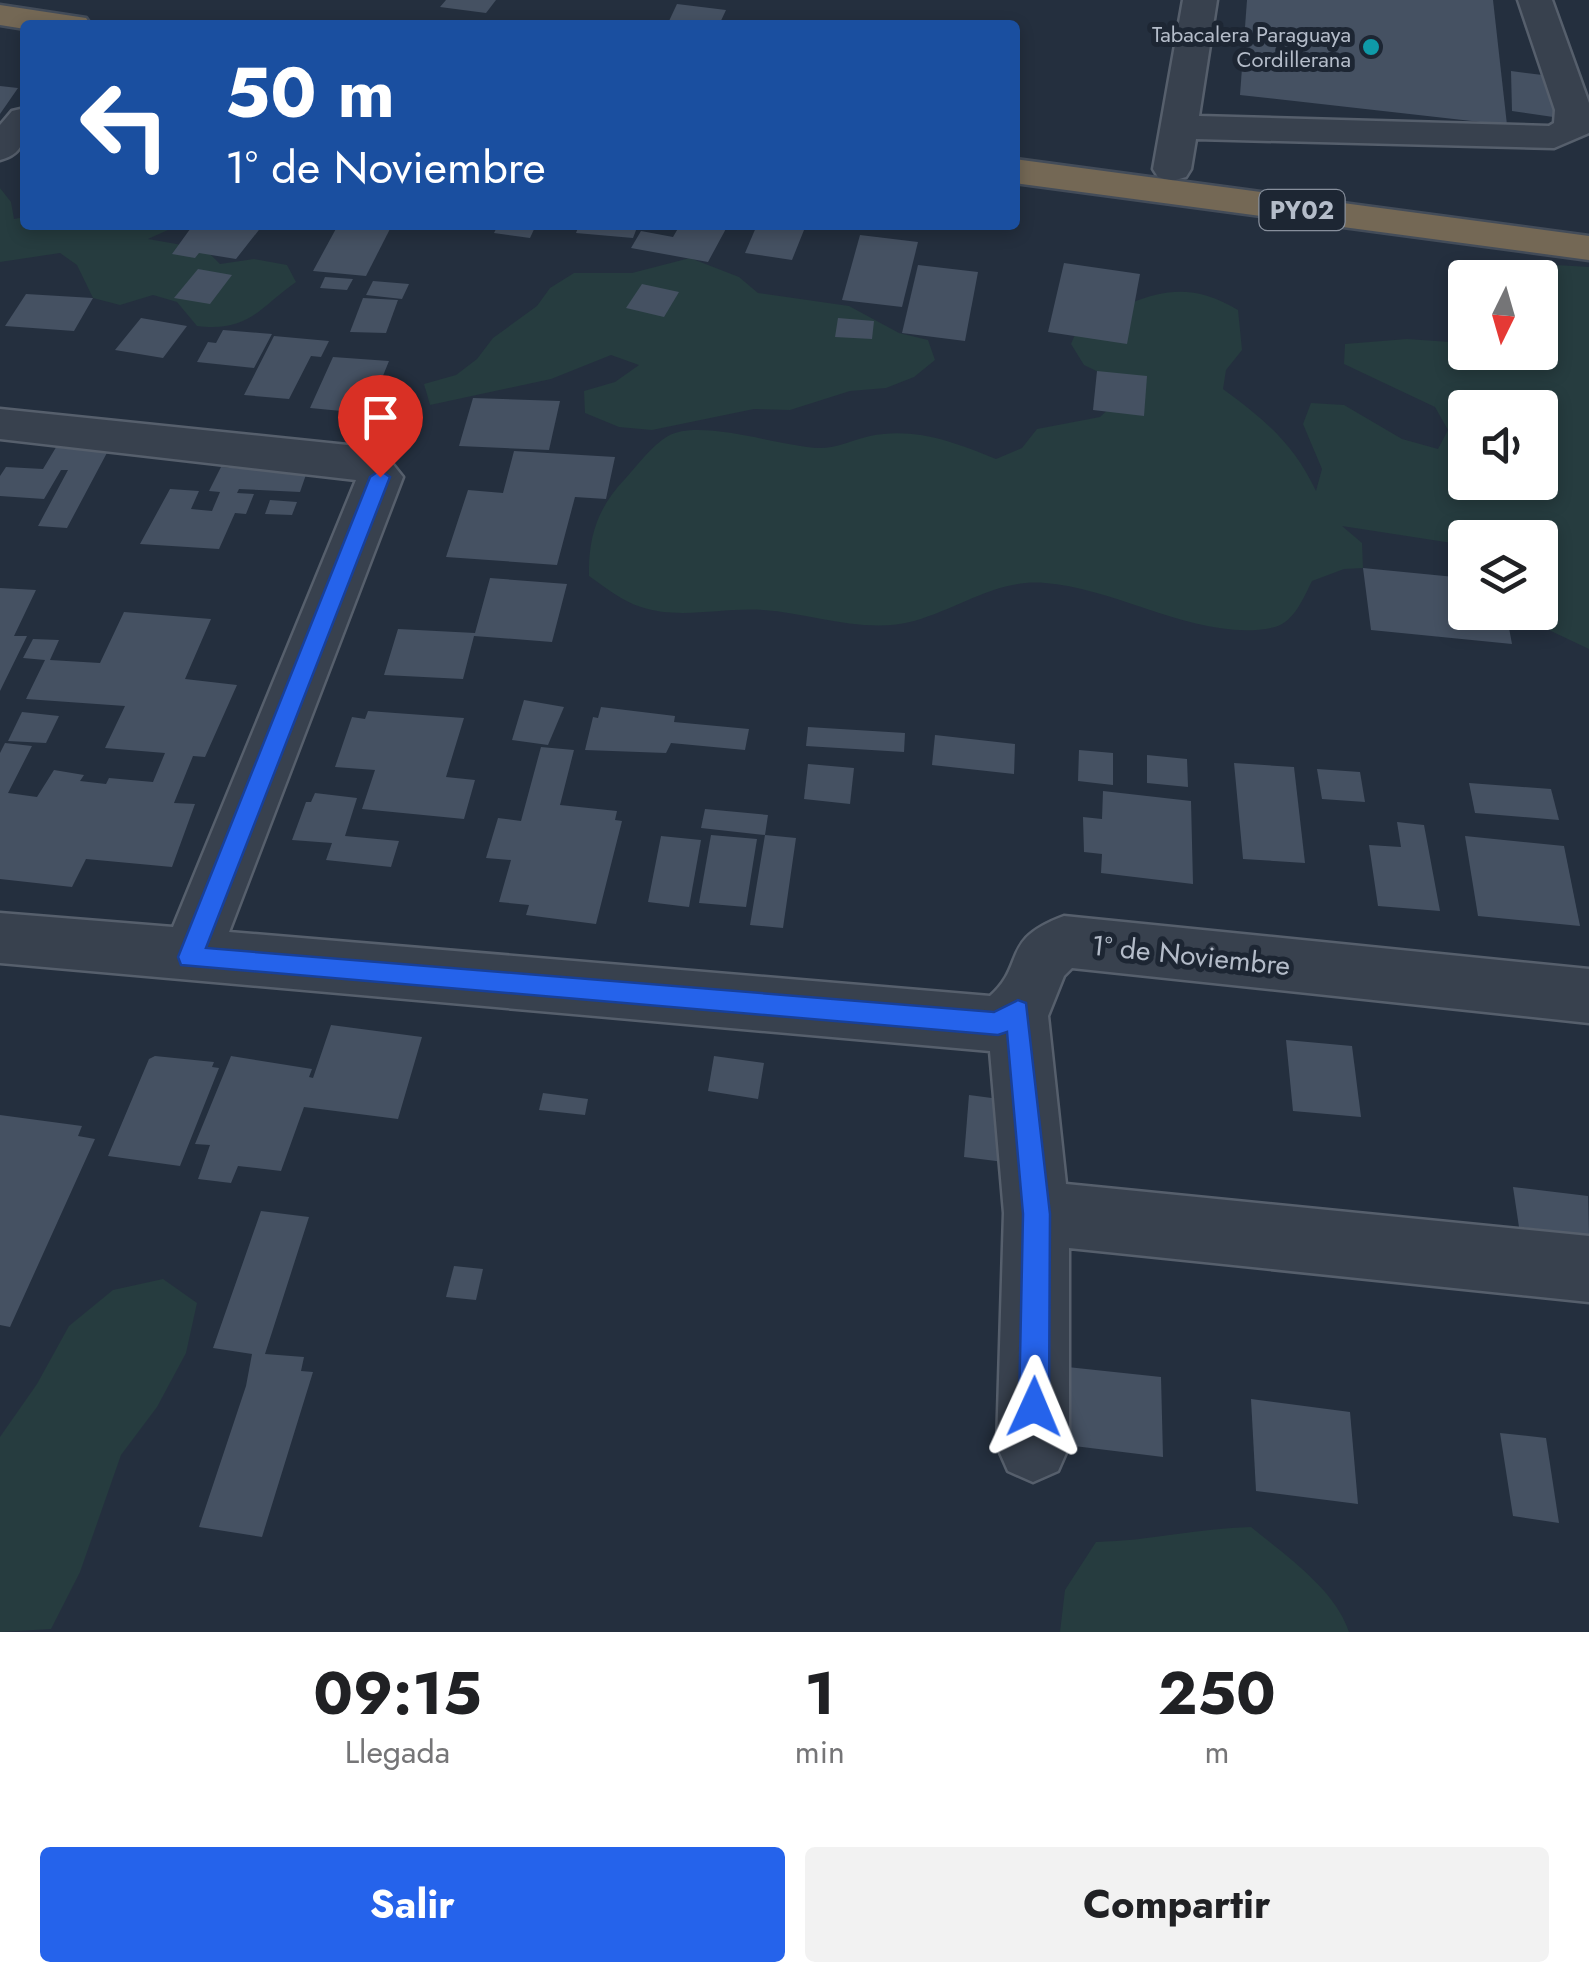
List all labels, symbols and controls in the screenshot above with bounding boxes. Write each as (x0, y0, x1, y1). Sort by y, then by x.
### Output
place label: Tabacalera Paraguaya Cordillerana (1152, 18, 1351, 75)
marker: Tabacalera Paraguaya Cordillerana (1360, 36, 1382, 58)
text: 50 m (225, 42, 395, 143)
icon: left (60, 60, 190, 190)
text: 1º de Noviembre (225, 135, 546, 200)
road number: PY02 (1260, 190, 1344, 230)
north arrow (1448, 260, 1558, 370)
map controls (1448, 260, 1558, 630)
pin (338, 375, 423, 478)
icon: arrive (353, 390, 408, 445)
button: sound (1448, 390, 1558, 500)
button: layers (1448, 520, 1558, 630)
street label: 1º de Noviembre (1090, 925, 1292, 986)
position arrow (982, 1355, 1086, 1459)
text: 09:15 (313, 1650, 482, 1737)
text: 1 (805, 1650, 835, 1737)
text: 250 (1158, 1650, 1276, 1737)
text: Llegada (345, 1729, 450, 1775)
text: min (795, 1729, 845, 1775)
text: m (1204, 1729, 1229, 1775)
button: Salir (40, 1847, 785, 1962)
button: Compartir (805, 1847, 1549, 1962)

